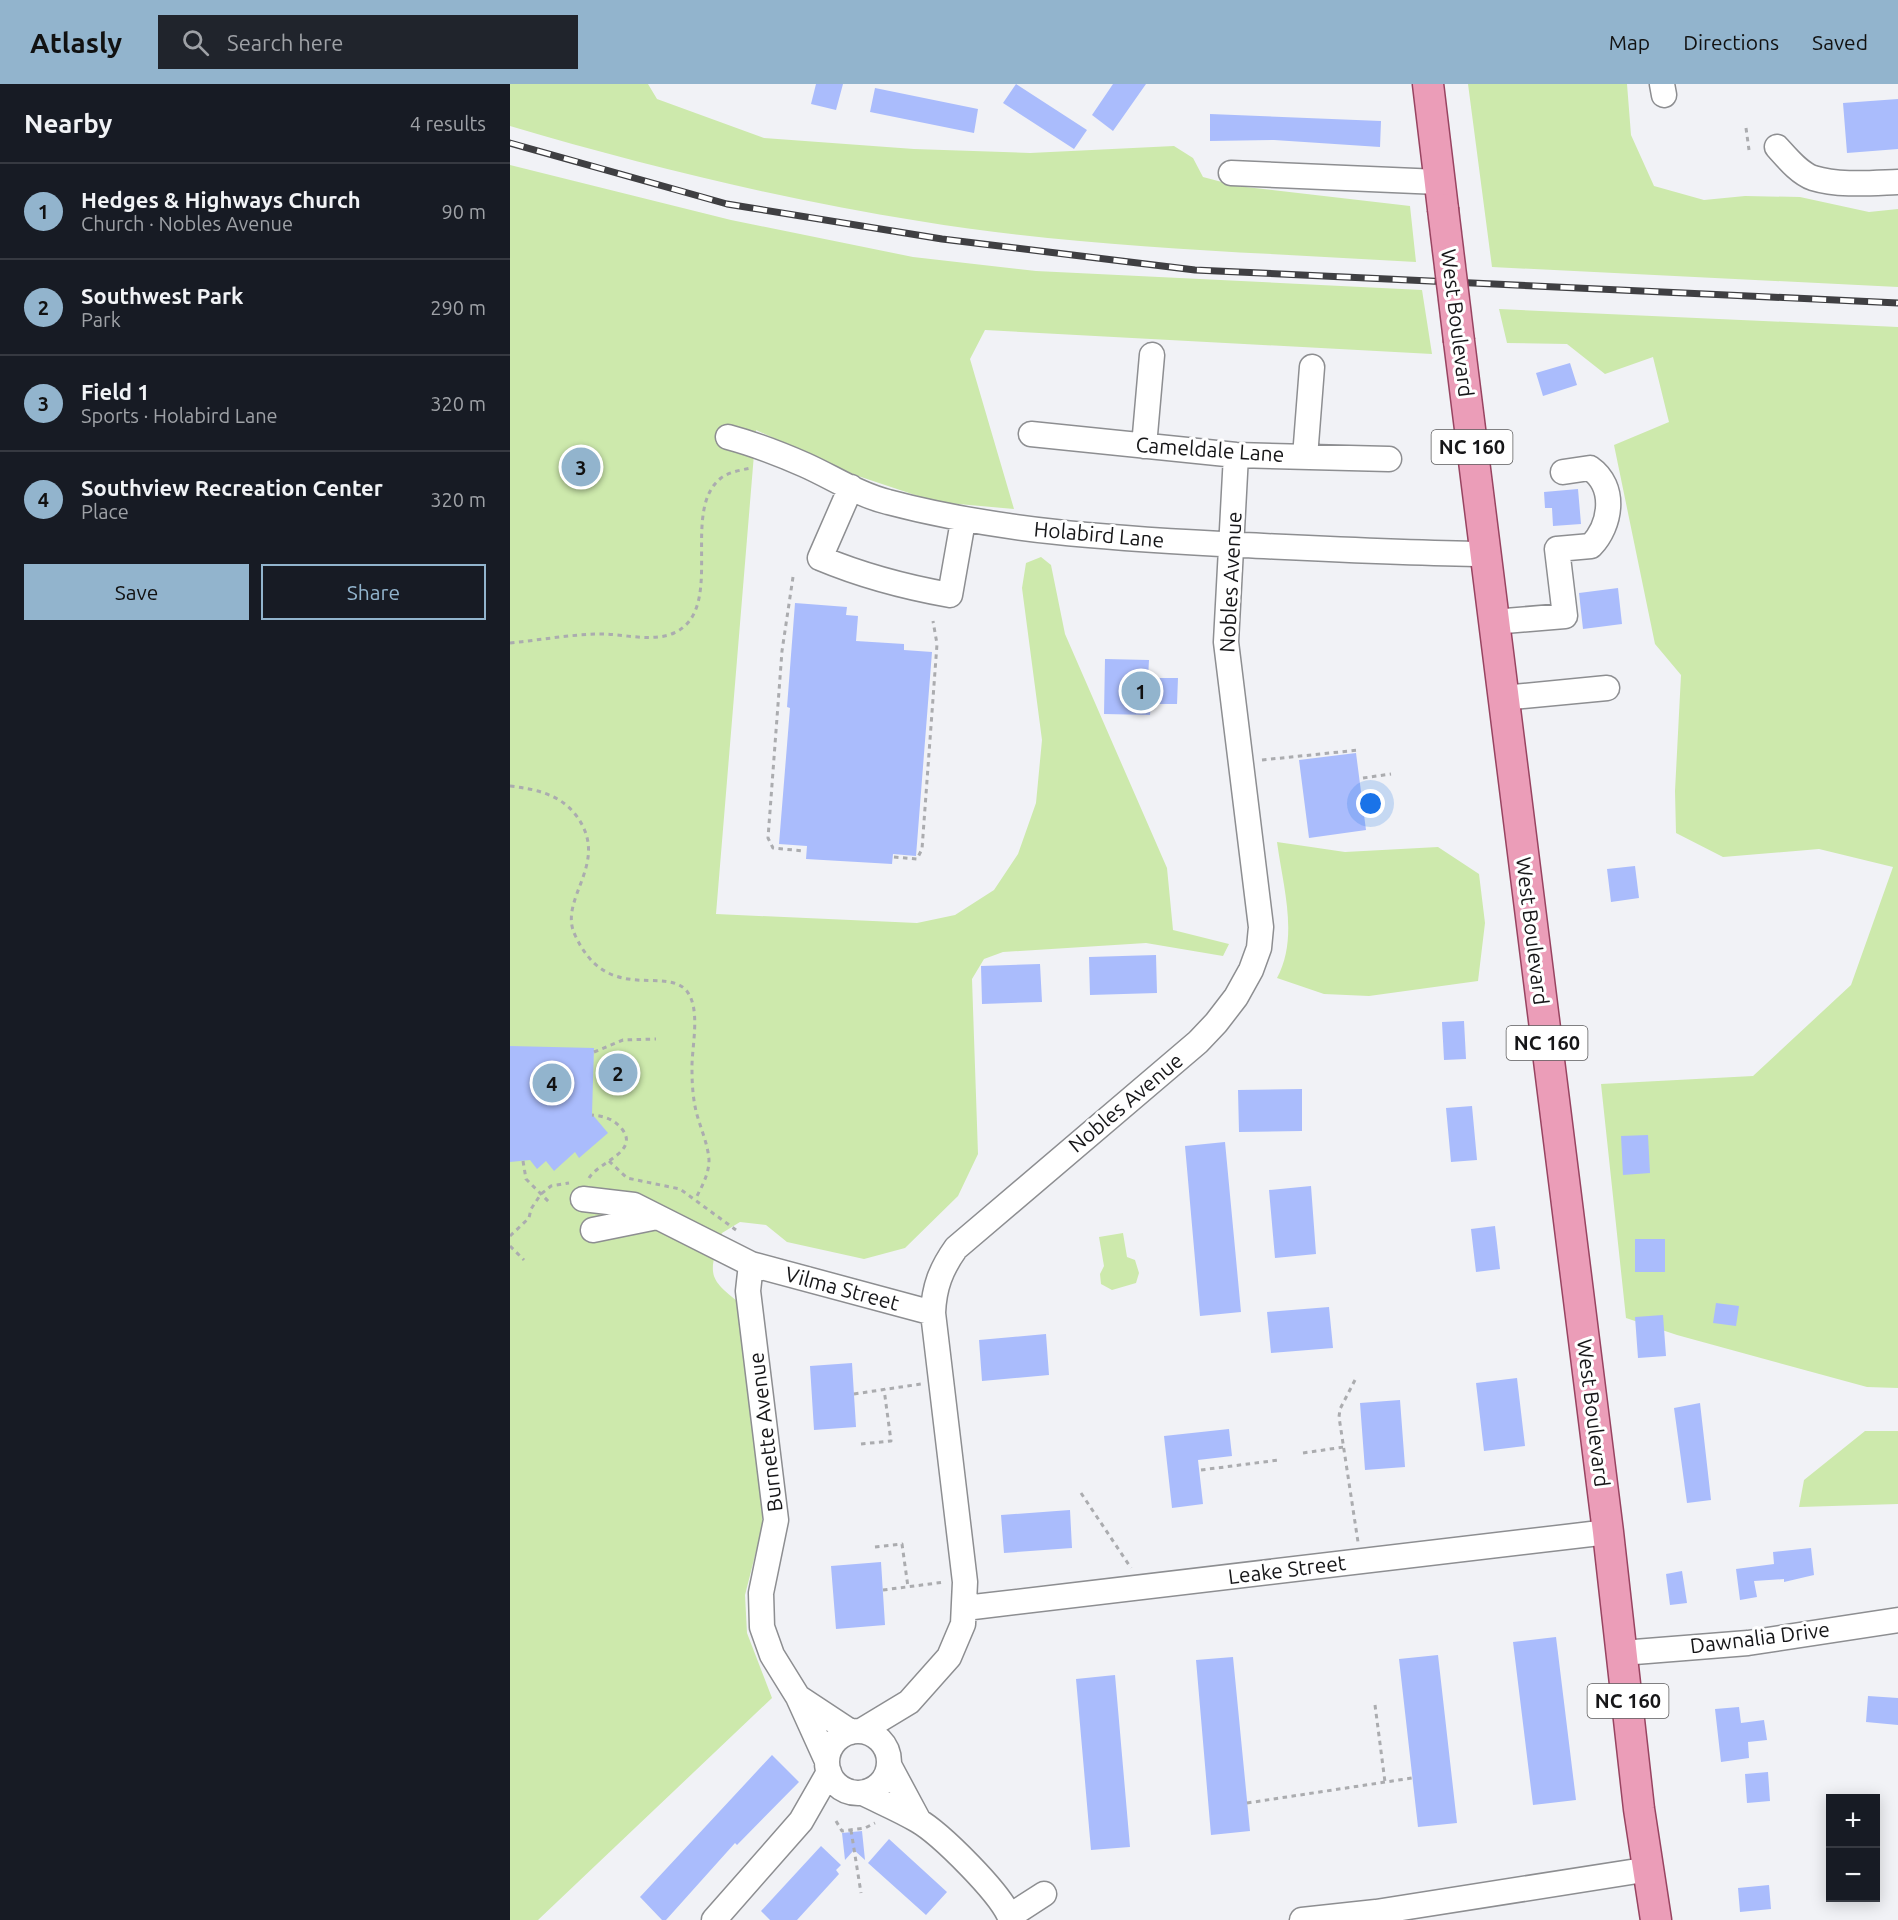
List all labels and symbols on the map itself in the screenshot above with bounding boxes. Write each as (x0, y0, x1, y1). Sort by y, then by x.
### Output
street label: West Boulevard (1437, 248, 1479, 398)
road number: NC 160 (1432, 430, 1512, 464)
street label: Cameldale Lane (1135, 432, 1285, 466)
pin: 3 (562, 444, 600, 490)
street label: Nobles Avenue (1214, 511, 1246, 653)
street label: Holabird Lane (1033, 516, 1165, 552)
pin: 1 (1122, 668, 1160, 714)
your location (1356, 789, 1385, 818)
street label: West Boulevard (1512, 856, 1554, 1006)
road number: NC 160 (1506, 1026, 1588, 1060)
street label: Nobles Avenue (1064, 1048, 1187, 1157)
pin: 2 (598, 1050, 638, 1096)
pin: 4 (532, 1060, 572, 1106)
street label: Vilma Street (783, 1261, 902, 1315)
street label: West Boulevard (1573, 1338, 1615, 1488)
street label: Burnette Avenue (743, 1351, 787, 1513)
street label: Leake Street (1227, 1550, 1347, 1588)
street label: Dawnalia Drive (1689, 1617, 1831, 1657)
road number: NC 160 (1588, 1684, 1668, 1718)

